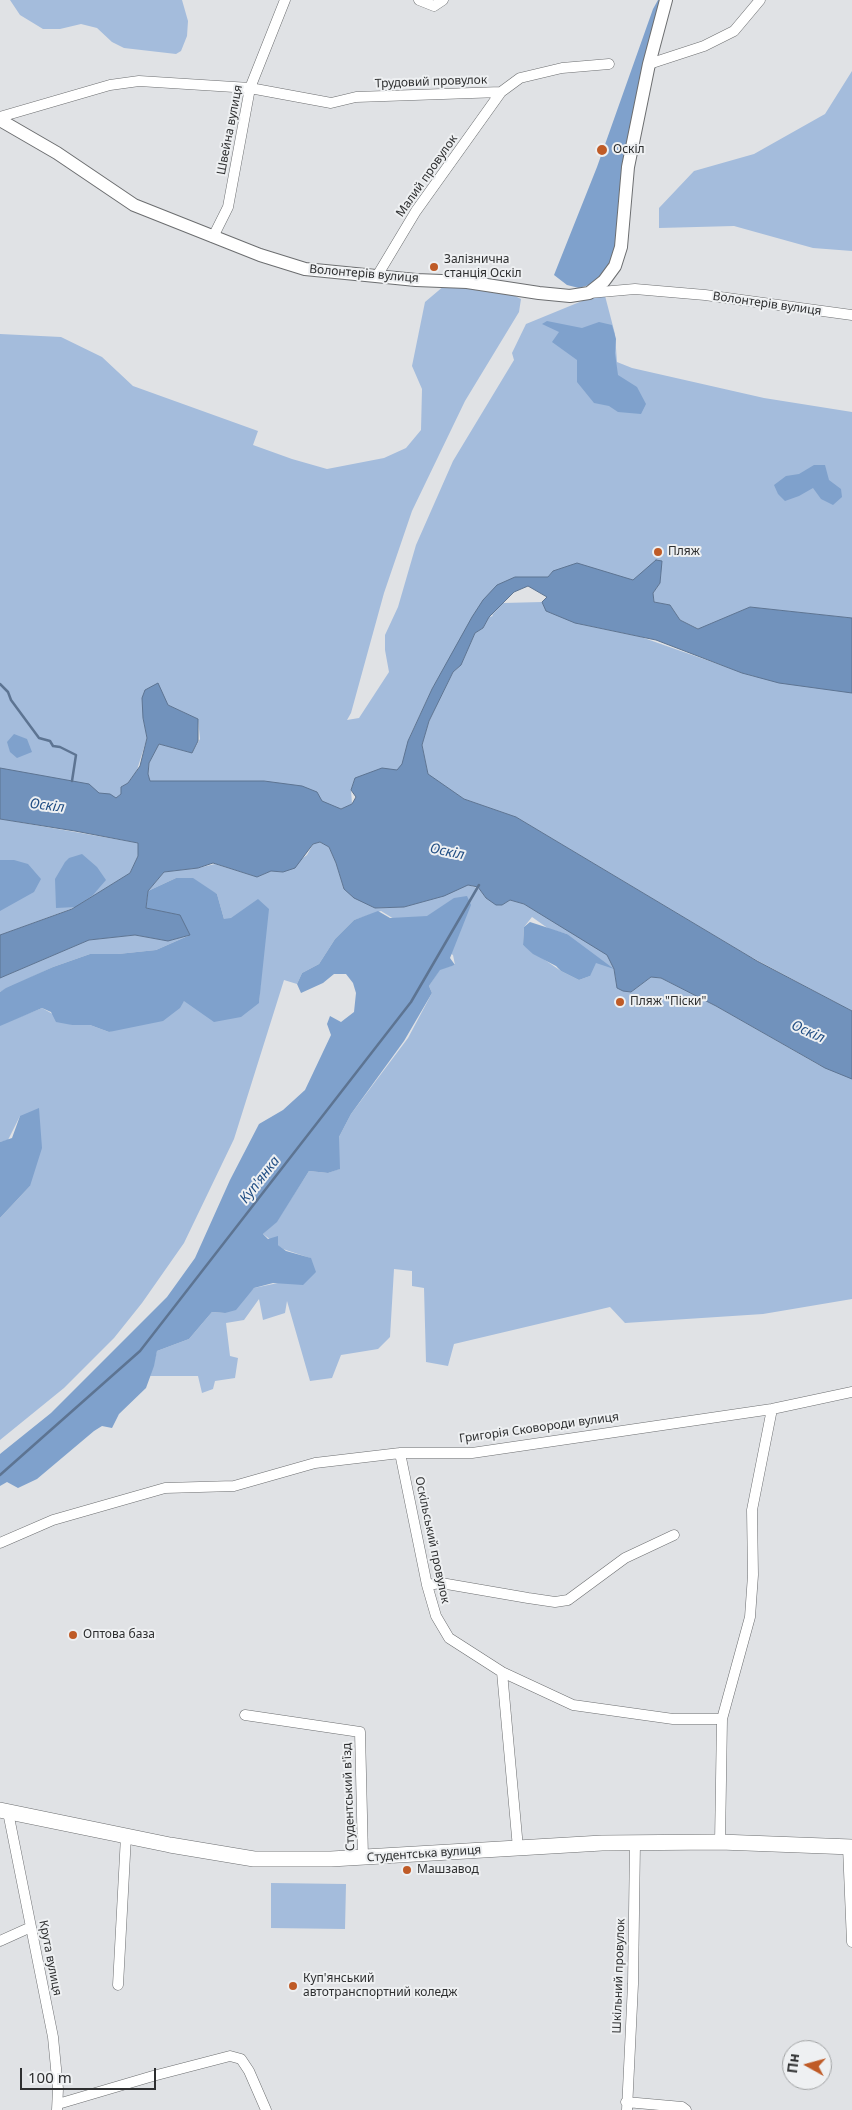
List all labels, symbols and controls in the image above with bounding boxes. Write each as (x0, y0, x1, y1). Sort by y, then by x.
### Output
street label: Трудовий провулок (375, 73, 487, 91)
street label: Швейна вулиця (214, 84, 246, 176)
street label: Малий провулок (393, 132, 461, 220)
marker: Оскіл (595, 143, 609, 157)
place label: Оскіл (613, 143, 645, 157)
place label: Залізнична станція Оскіл (444, 253, 522, 281)
marker: Залізнична станція Оскіл (428, 261, 440, 273)
street label: Волонтерів вулиця (309, 262, 419, 286)
street label: Волонтерів вулиця (712, 289, 822, 319)
place label: Пляж (668, 545, 700, 559)
marker: Пляж (652, 546, 664, 558)
water label: Оскіл (29, 796, 65, 816)
water label: Оскіл (428, 840, 466, 864)
place label: Пляж "Піски" (630, 995, 706, 1009)
marker: Пляж "Піски" (614, 996, 626, 1008)
water label: Оскіл (789, 1017, 827, 1047)
water label: Куп'янка (236, 1153, 284, 1207)
street label: Григорія Сковороди вулиця (458, 1410, 620, 1446)
street label: Оскільський провулок (412, 1475, 452, 1605)
place label: Оптова база (83, 1628, 155, 1642)
marker: Оптова база (67, 1629, 79, 1641)
street label: Студентський в'їзд (340, 1743, 358, 1851)
street label: Студентська вулиця (366, 1843, 482, 1865)
place label: Машзавод (417, 1863, 479, 1877)
marker: Машзавод (401, 1864, 413, 1876)
street label: Шкільний провулок (610, 1918, 628, 2034)
street label: Крута вулиця (36, 1919, 64, 1997)
place label: Куп'янський автотранспортний коледж (303, 1972, 457, 2000)
marker: Куп'янський автотранспортний коледж (287, 1980, 299, 1992)
north arrow (782, 2040, 832, 2090)
text: Пн (782, 2052, 803, 2074)
scale bar (22, 2058, 159, 2090)
text: 100 m (28, 2067, 72, 2087)

